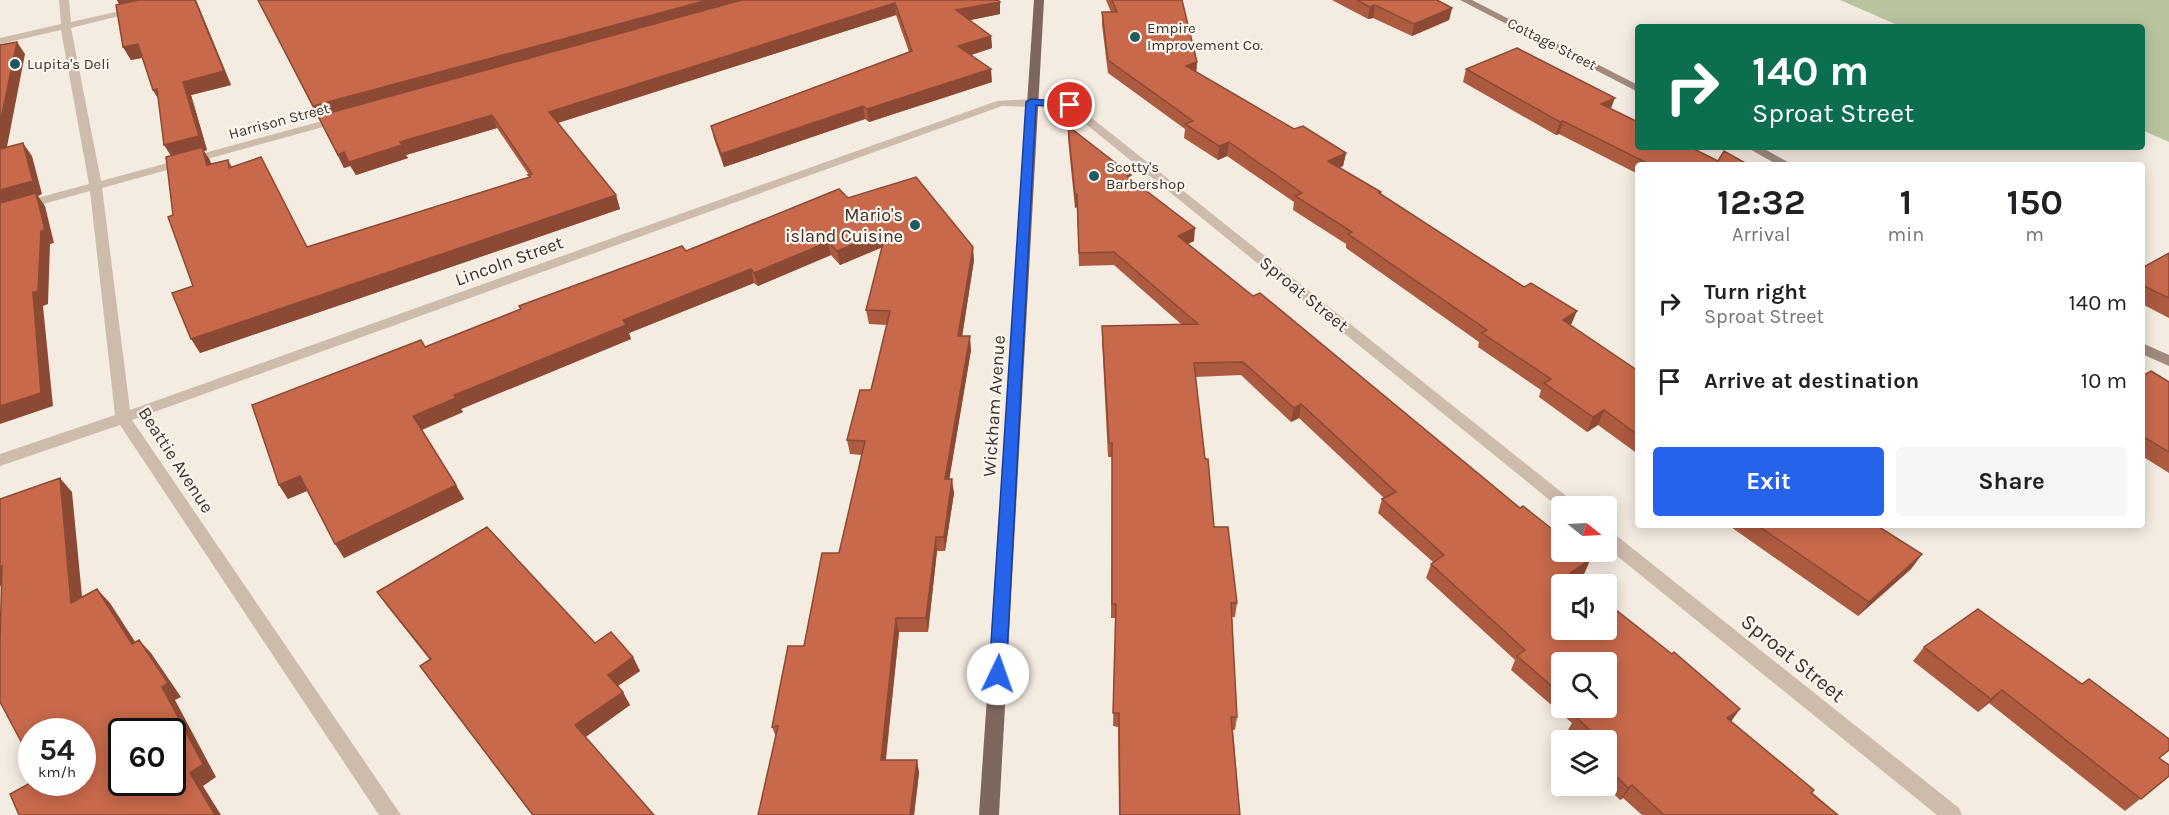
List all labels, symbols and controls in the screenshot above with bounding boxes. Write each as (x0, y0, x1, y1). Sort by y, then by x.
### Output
street label: Cottage Street (1504, 14, 1600, 74)
place label: Empire Improvement Co. (1147, 19, 1263, 54)
marker: Empire Improvement Co. (1128, 30, 1142, 44)
text: 140 m (1752, 46, 1869, 96)
icon: right (1653, 48, 1731, 126)
place label: Lupita's Deli (27, 55, 110, 73)
marker: Lupita's Deli (8, 57, 22, 71)
pin (1044, 79, 1095, 130)
icon: arrive (1053, 88, 1086, 121)
text: Sproat Street (1752, 97, 1914, 129)
street label: Harrison Street (227, 99, 332, 143)
place label: Scotty's Barbershop (1106, 158, 1185, 193)
marker: Scotty's Barbershop (1087, 169, 1101, 183)
text: 12:32 (1717, 181, 1806, 223)
text: 1 (1900, 181, 1912, 223)
text: 150 (2006, 181, 2063, 223)
place label: Mario's island Cuisine (785, 204, 903, 247)
marker: Mario's island Cuisine (908, 218, 922, 232)
text: Arrival (1732, 223, 1791, 246)
text: min (1888, 223, 1924, 246)
text: m (2025, 223, 2044, 246)
street label: Lincoln Street (452, 231, 566, 291)
street label: Sproat Street (1255, 251, 1353, 337)
text: Turn right (1704, 279, 1807, 305)
icon: right (1653, 287, 1686, 320)
text: 140 m (2069, 290, 2127, 316)
text: Sproat Street (1704, 305, 1824, 328)
street label: Wickham Avenue (978, 334, 1010, 478)
icon: arrive (1653, 365, 1686, 398)
text: Arrive at destination (1704, 368, 1919, 394)
text: 10 m (2081, 368, 2127, 394)
street label: Beattie Avenue (134, 403, 218, 517)
button: Exit (1653, 447, 1884, 516)
button: Share (1896, 447, 2127, 516)
north arrow (1551, 496, 1617, 562)
map controls (1551, 496, 1617, 796)
button: sound (1551, 574, 1617, 640)
street label: Sproat Street (1736, 609, 1850, 707)
position arrow (966, 642, 1030, 706)
button: search (1551, 652, 1617, 718)
speed limit sign: 60 (108, 718, 186, 796)
button: layers (1551, 730, 1617, 796)
text: 54 (39, 732, 75, 768)
text: km/h (38, 763, 76, 781)

